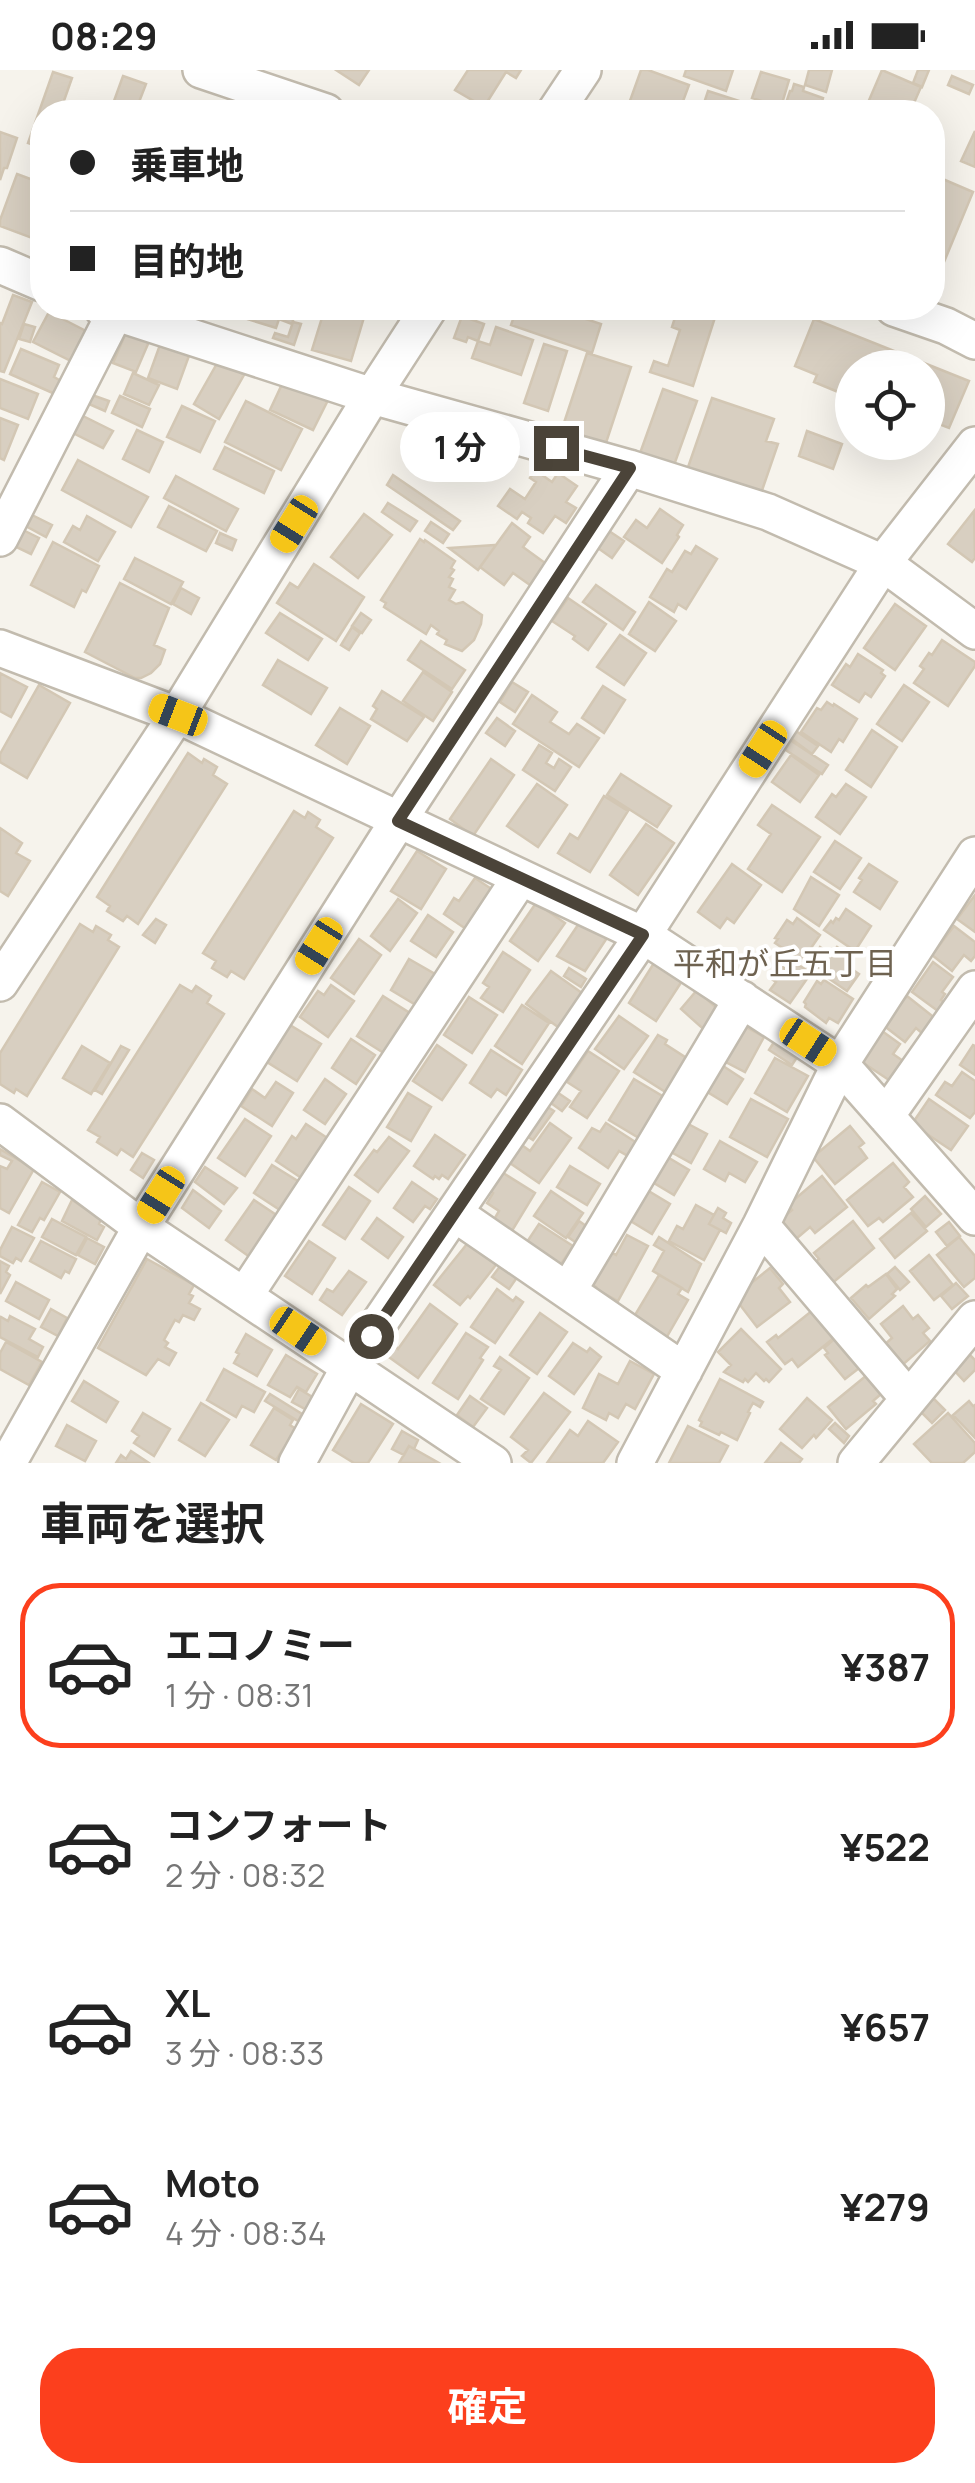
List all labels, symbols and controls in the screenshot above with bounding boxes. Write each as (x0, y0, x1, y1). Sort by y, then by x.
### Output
text: 08:29 (50, 9, 158, 61)
text: 乗車地 (130, 138, 244, 190)
text: 目的地 (130, 234, 244, 286)
map controls (835, 350, 945, 460)
button: locate (835, 350, 945, 460)
callout: 1 分 (401, 413, 521, 483)
text: 1 分 (434, 425, 486, 469)
route end (534, 426, 579, 471)
car (265, 491, 323, 557)
car (145, 690, 211, 740)
car (734, 716, 792, 782)
car (290, 913, 348, 979)
district label: 平和が丘五丁目 (673, 941, 897, 985)
car (775, 1013, 841, 1071)
car (132, 1162, 190, 1228)
car (265, 1302, 331, 1360)
route start (349, 1314, 394, 1359)
text: 車両を選択 (40, 1492, 265, 1554)
text: エコノミー (165, 1618, 355, 1670)
icon: car (45, 1621, 135, 1711)
text: ¥387 (841, 1640, 930, 1692)
text: 1 分 · 08:31 (165, 1673, 314, 1717)
text: コンフォート (165, 1798, 392, 1850)
icon: car (45, 1801, 135, 1891)
text: ¥522 (840, 1820, 930, 1872)
text: 2 分 · 08:32 (165, 1853, 325, 1897)
text: XL (165, 1976, 210, 2028)
icon: car (45, 1981, 135, 2071)
text: ¥657 (841, 2000, 930, 2052)
text: 3 分 · 08:33 (165, 2031, 324, 2075)
text: Moto (165, 2156, 260, 2208)
icon: car (45, 2161, 135, 2251)
text: ¥279 (840, 2180, 930, 2232)
text: 4 分 · 08:34 (165, 2211, 327, 2255)
button: 確定 (40, 2348, 935, 2463)

